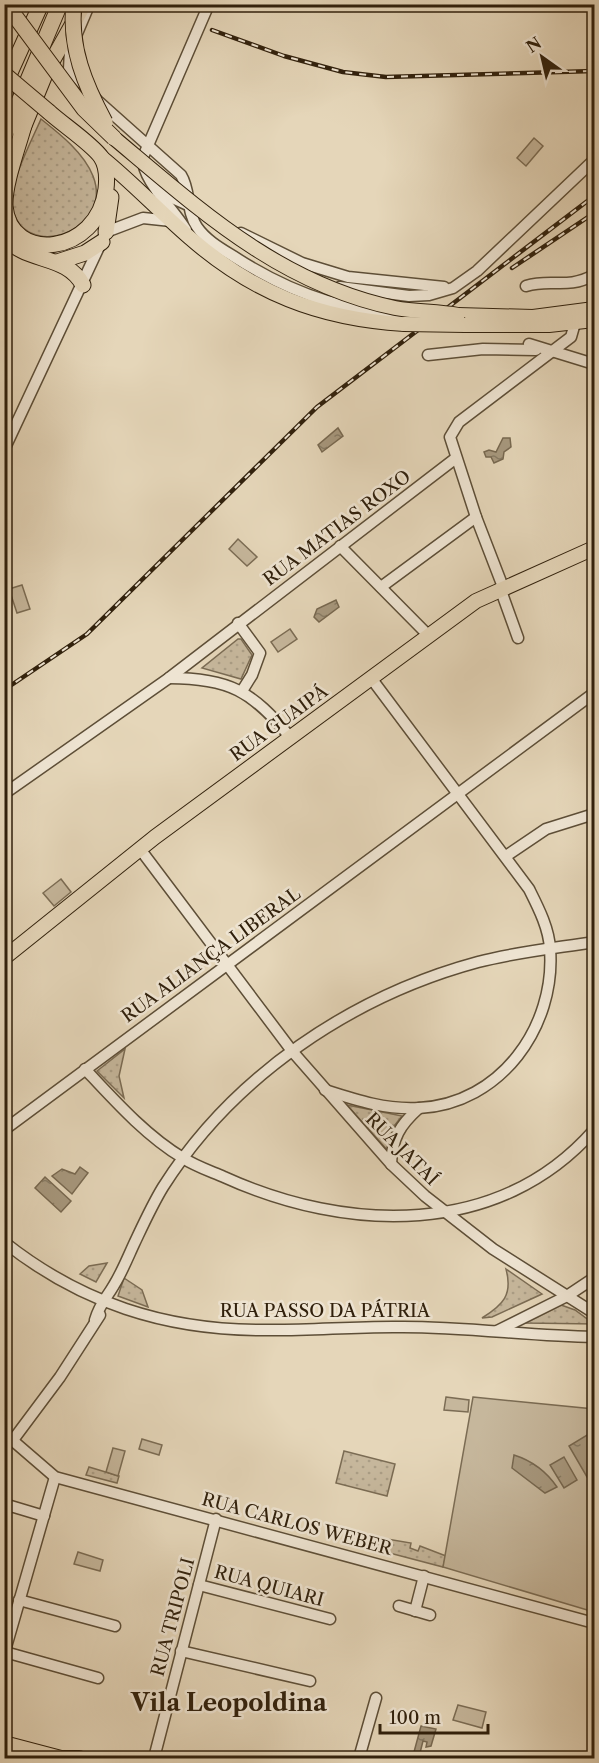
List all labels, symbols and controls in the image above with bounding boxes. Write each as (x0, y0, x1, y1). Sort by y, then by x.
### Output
north arrow (512, 27, 572, 87)
text: N (522, 32, 545, 57)
street label: RUA MATIAS ROXO (259, 465, 415, 591)
street label: RUA GUAIPÁ (225, 679, 333, 766)
street label: RUA ALIANÇA LIBERAL (117, 883, 305, 1027)
street label: RUA JATAÍ (361, 1107, 444, 1190)
street label: RUA PASSO DA PÁTRIA (220, 1299, 431, 1322)
street label: RUA CARLOS WEBER (200, 1488, 395, 1560)
street label: RUA TRIPOLI (147, 1555, 199, 1679)
street label: RUA QUIARI (212, 1561, 326, 1611)
district label: Vila Leopoldina (130, 1688, 328, 1717)
scale bar (380, 1697, 488, 1735)
text: 100 m (389, 1707, 441, 1729)

